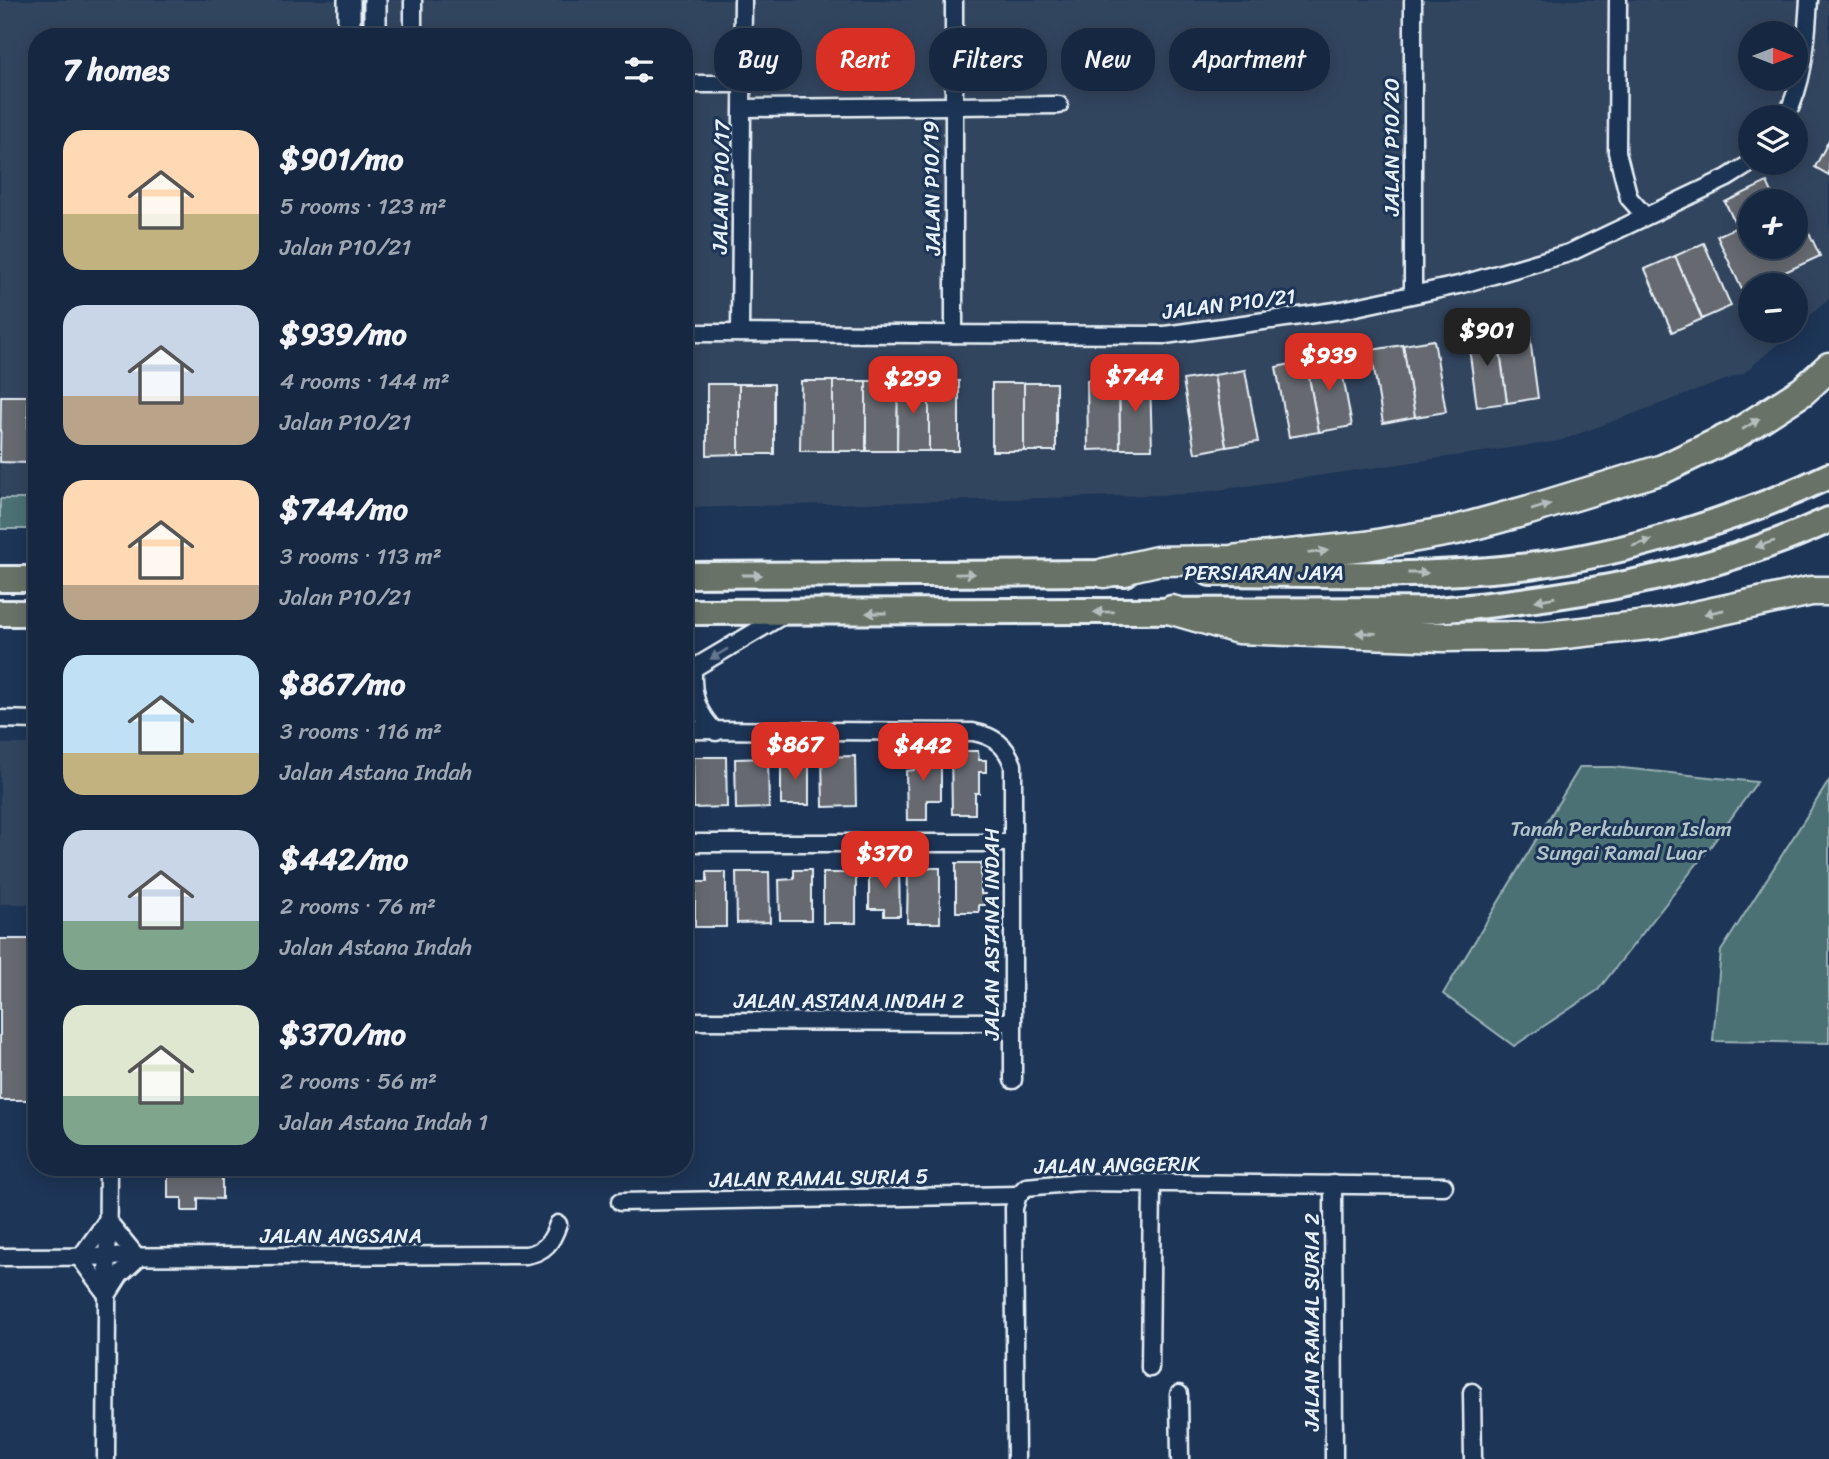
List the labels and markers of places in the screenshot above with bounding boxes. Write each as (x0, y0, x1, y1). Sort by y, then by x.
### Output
pin: $901 (1446, 308, 1528, 368)
pin: $939 (1288, 334, 1370, 393)
pin: $744 (1094, 354, 1176, 414)
pin: $299 (872, 356, 954, 416)
pin: $867 (754, 722, 836, 782)
pin: $442 (882, 724, 964, 783)
pin: $370 (844, 832, 926, 891)

